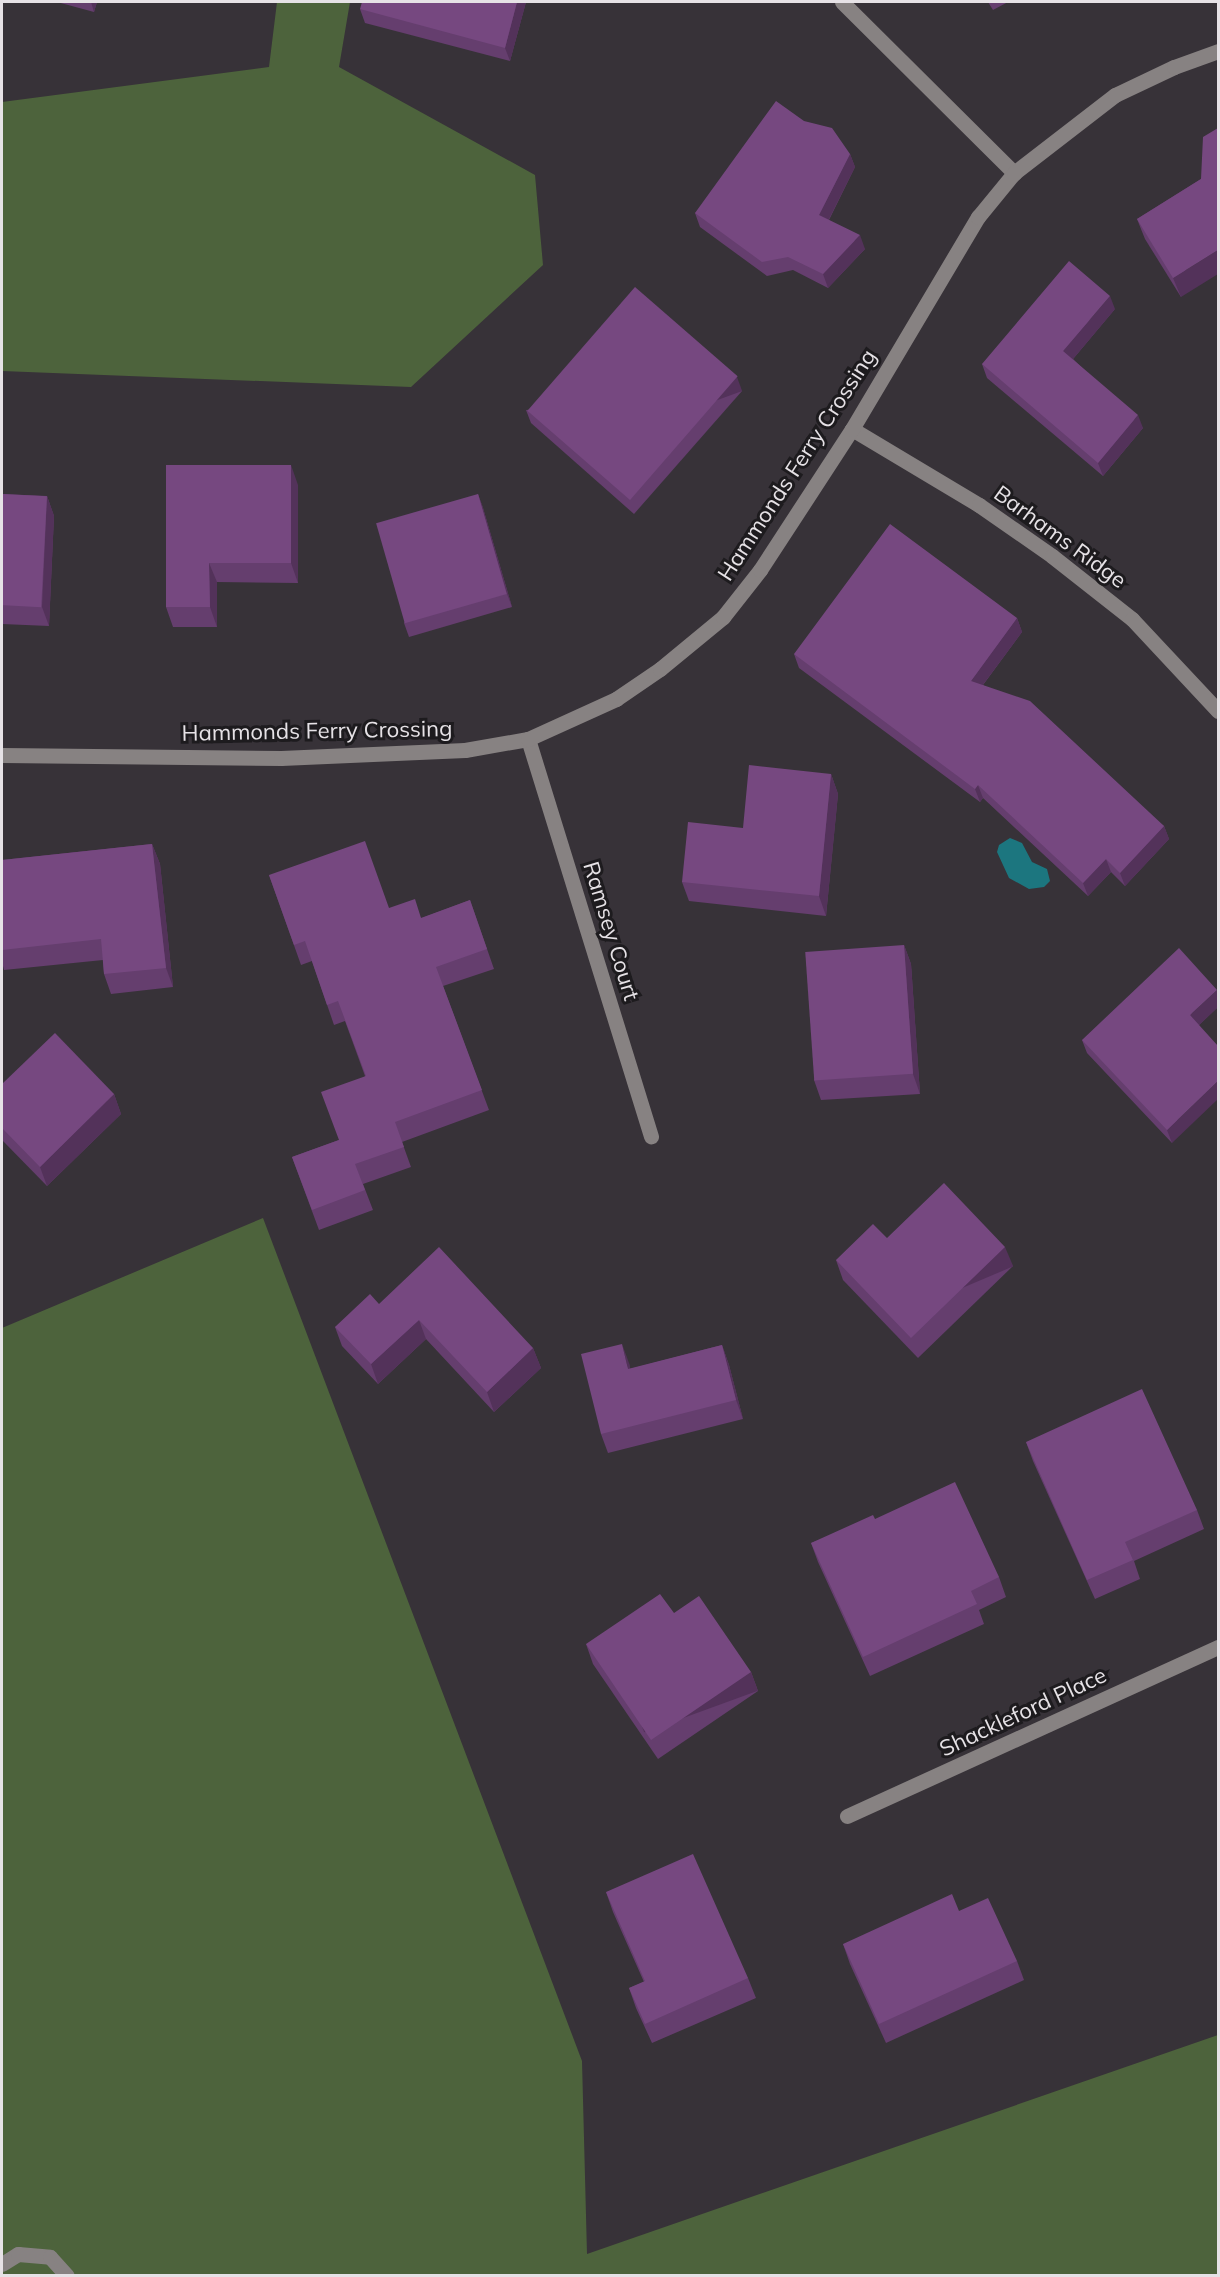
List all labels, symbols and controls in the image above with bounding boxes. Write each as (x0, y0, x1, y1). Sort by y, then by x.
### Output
street label: Hammonds Ferry Crossing (712, 344, 882, 586)
street label: Barhams Ridge (989, 480, 1131, 594)
street label: Hammonds Ferry Crossing (181, 715, 453, 747)
street label: Ramsey Court (577, 858, 645, 1004)
street label: Shackleford Place (935, 1662, 1111, 1762)

